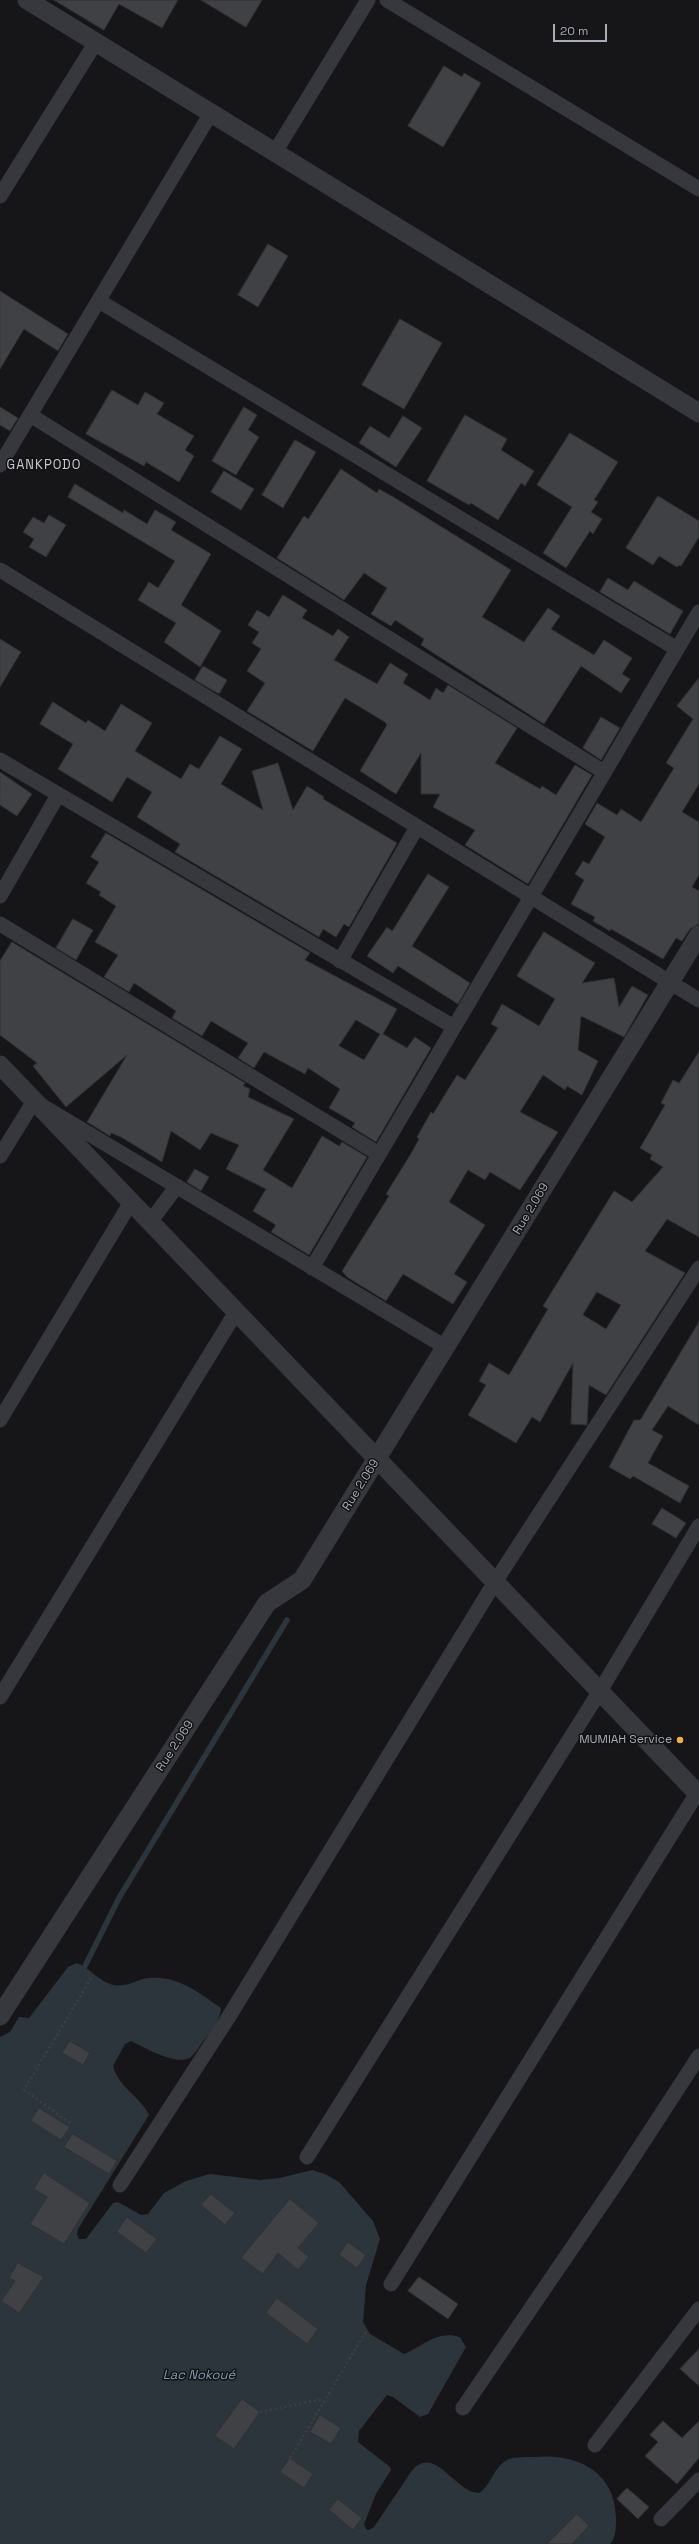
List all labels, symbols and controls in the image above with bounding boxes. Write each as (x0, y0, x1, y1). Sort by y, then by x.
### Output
scale bar (555, 16, 609, 42)
text: 20 m (560, 23, 588, 39)
district label: GANKPODO (7, 457, 81, 473)
street label: Rue 2.069 (510, 1181, 552, 1237)
street label: Rue 2.069 (340, 1457, 382, 1513)
street label: Rue 2.069 (153, 1718, 197, 1774)
place label: MUMIAH Service (579, 1733, 672, 1747)
marker: MUMIAH Service (675, 1735, 685, 1745)
water label: Lac Nokoué (163, 2367, 235, 2383)

